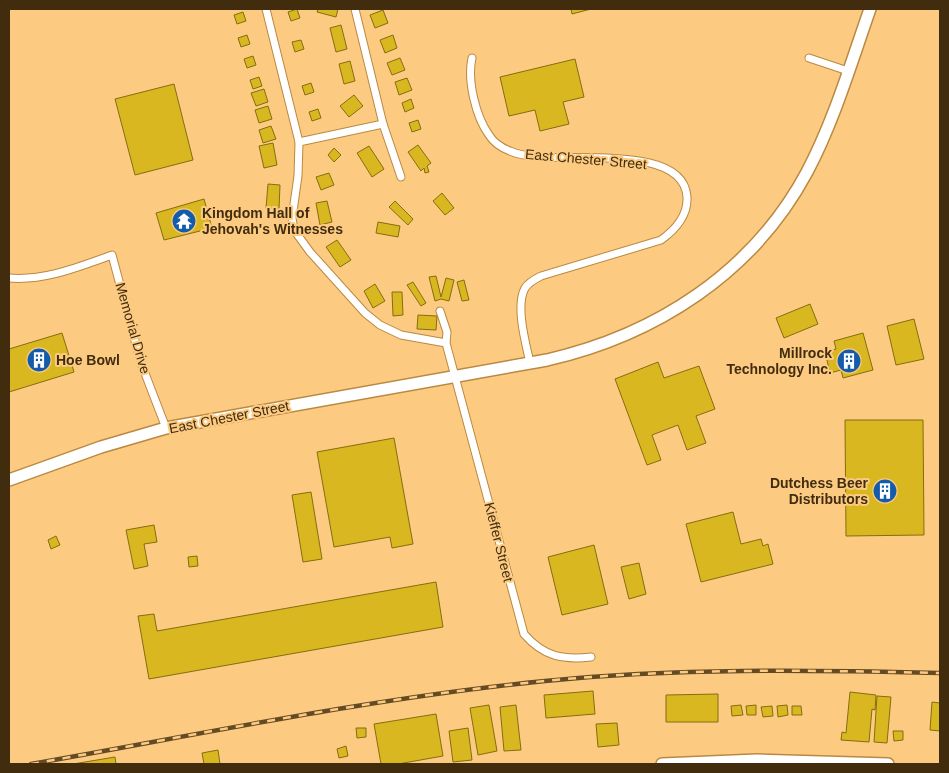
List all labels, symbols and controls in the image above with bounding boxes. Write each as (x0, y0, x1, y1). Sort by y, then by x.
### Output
street label: East Chester Street (524, 146, 648, 172)
place label: Kingdom Hall of Jehovah's Witnesses (202, 205, 343, 237)
temple icon: Kingdom Hall of Jehovah's Witnesses (171, 208, 197, 234)
street label: Memorial Drive (112, 281, 154, 376)
place label: Millrock Technology Inc. (726, 345, 832, 377)
building icon: Hoe Bowl (26, 347, 52, 373)
building icon: Millrock Technology Inc. (836, 348, 862, 374)
place label: Hoe Bowl (56, 352, 120, 368)
street label: East Chester Street (168, 397, 291, 437)
place label: Dutchess Beer Distributors (770, 475, 869, 507)
building icon: Dutchess Beer Distributors (872, 478, 898, 504)
street label: Kieffer Street (481, 501, 517, 584)

